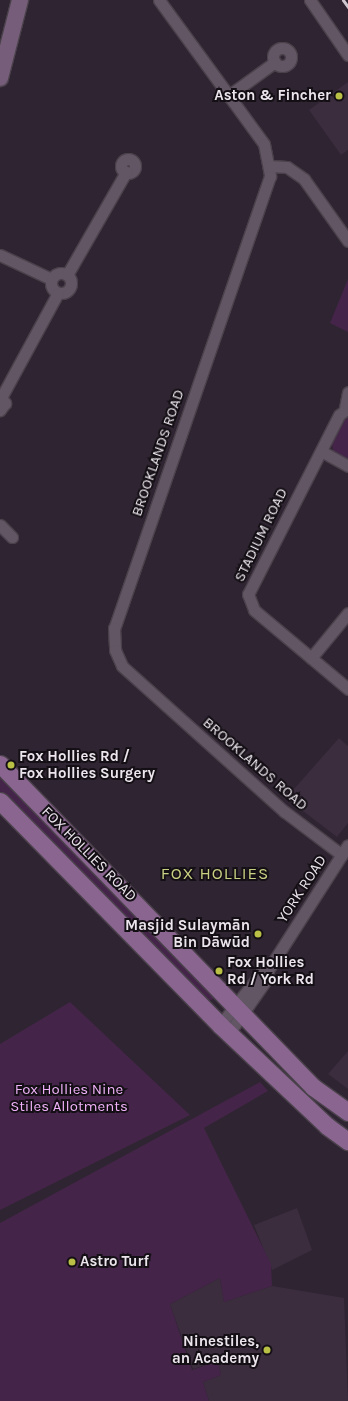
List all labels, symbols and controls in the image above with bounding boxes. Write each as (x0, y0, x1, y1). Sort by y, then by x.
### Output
place label: Aston & Fincher (214, 87, 331, 105)
marker: Aston & Fincher (334, 91, 344, 101)
street label: BROOKLANDS ROAD (128, 387, 188, 519)
street label: STADIUM ROAD (231, 485, 291, 585)
street label: BROOKLANDS ROAD (199, 714, 311, 814)
place label: Fox Hollies Rd / Fox Hollies Surgery (19, 747, 155, 782)
marker: Fox Hollies Rd / Fox Hollies Surgery (6, 760, 16, 770)
street label: FOX HOLLIES ROAD (38, 803, 140, 905)
street label: YORK ROAD (274, 852, 330, 926)
district label: FOX HOLLIES (161, 864, 269, 884)
place label: Masjid Sulaymān Bin Dāwūd (125, 916, 250, 951)
marker: Masjid Sulaymān Bin Dāwūd (253, 929, 263, 939)
place label: Fox Hollies Rd / York Rd (227, 953, 314, 988)
marker: Fox Hollies Rd / York Rd (214, 966, 224, 976)
park label: Fox Hollies Nine Stiles Allotments (10, 1080, 128, 1115)
place label: Astro Turf (80, 1253, 149, 1271)
marker: Astro Turf (67, 1257, 77, 1267)
place label: Ninestiles, an Academy (172, 1332, 259, 1367)
marker: Ninestiles, an Academy (262, 1345, 272, 1355)

